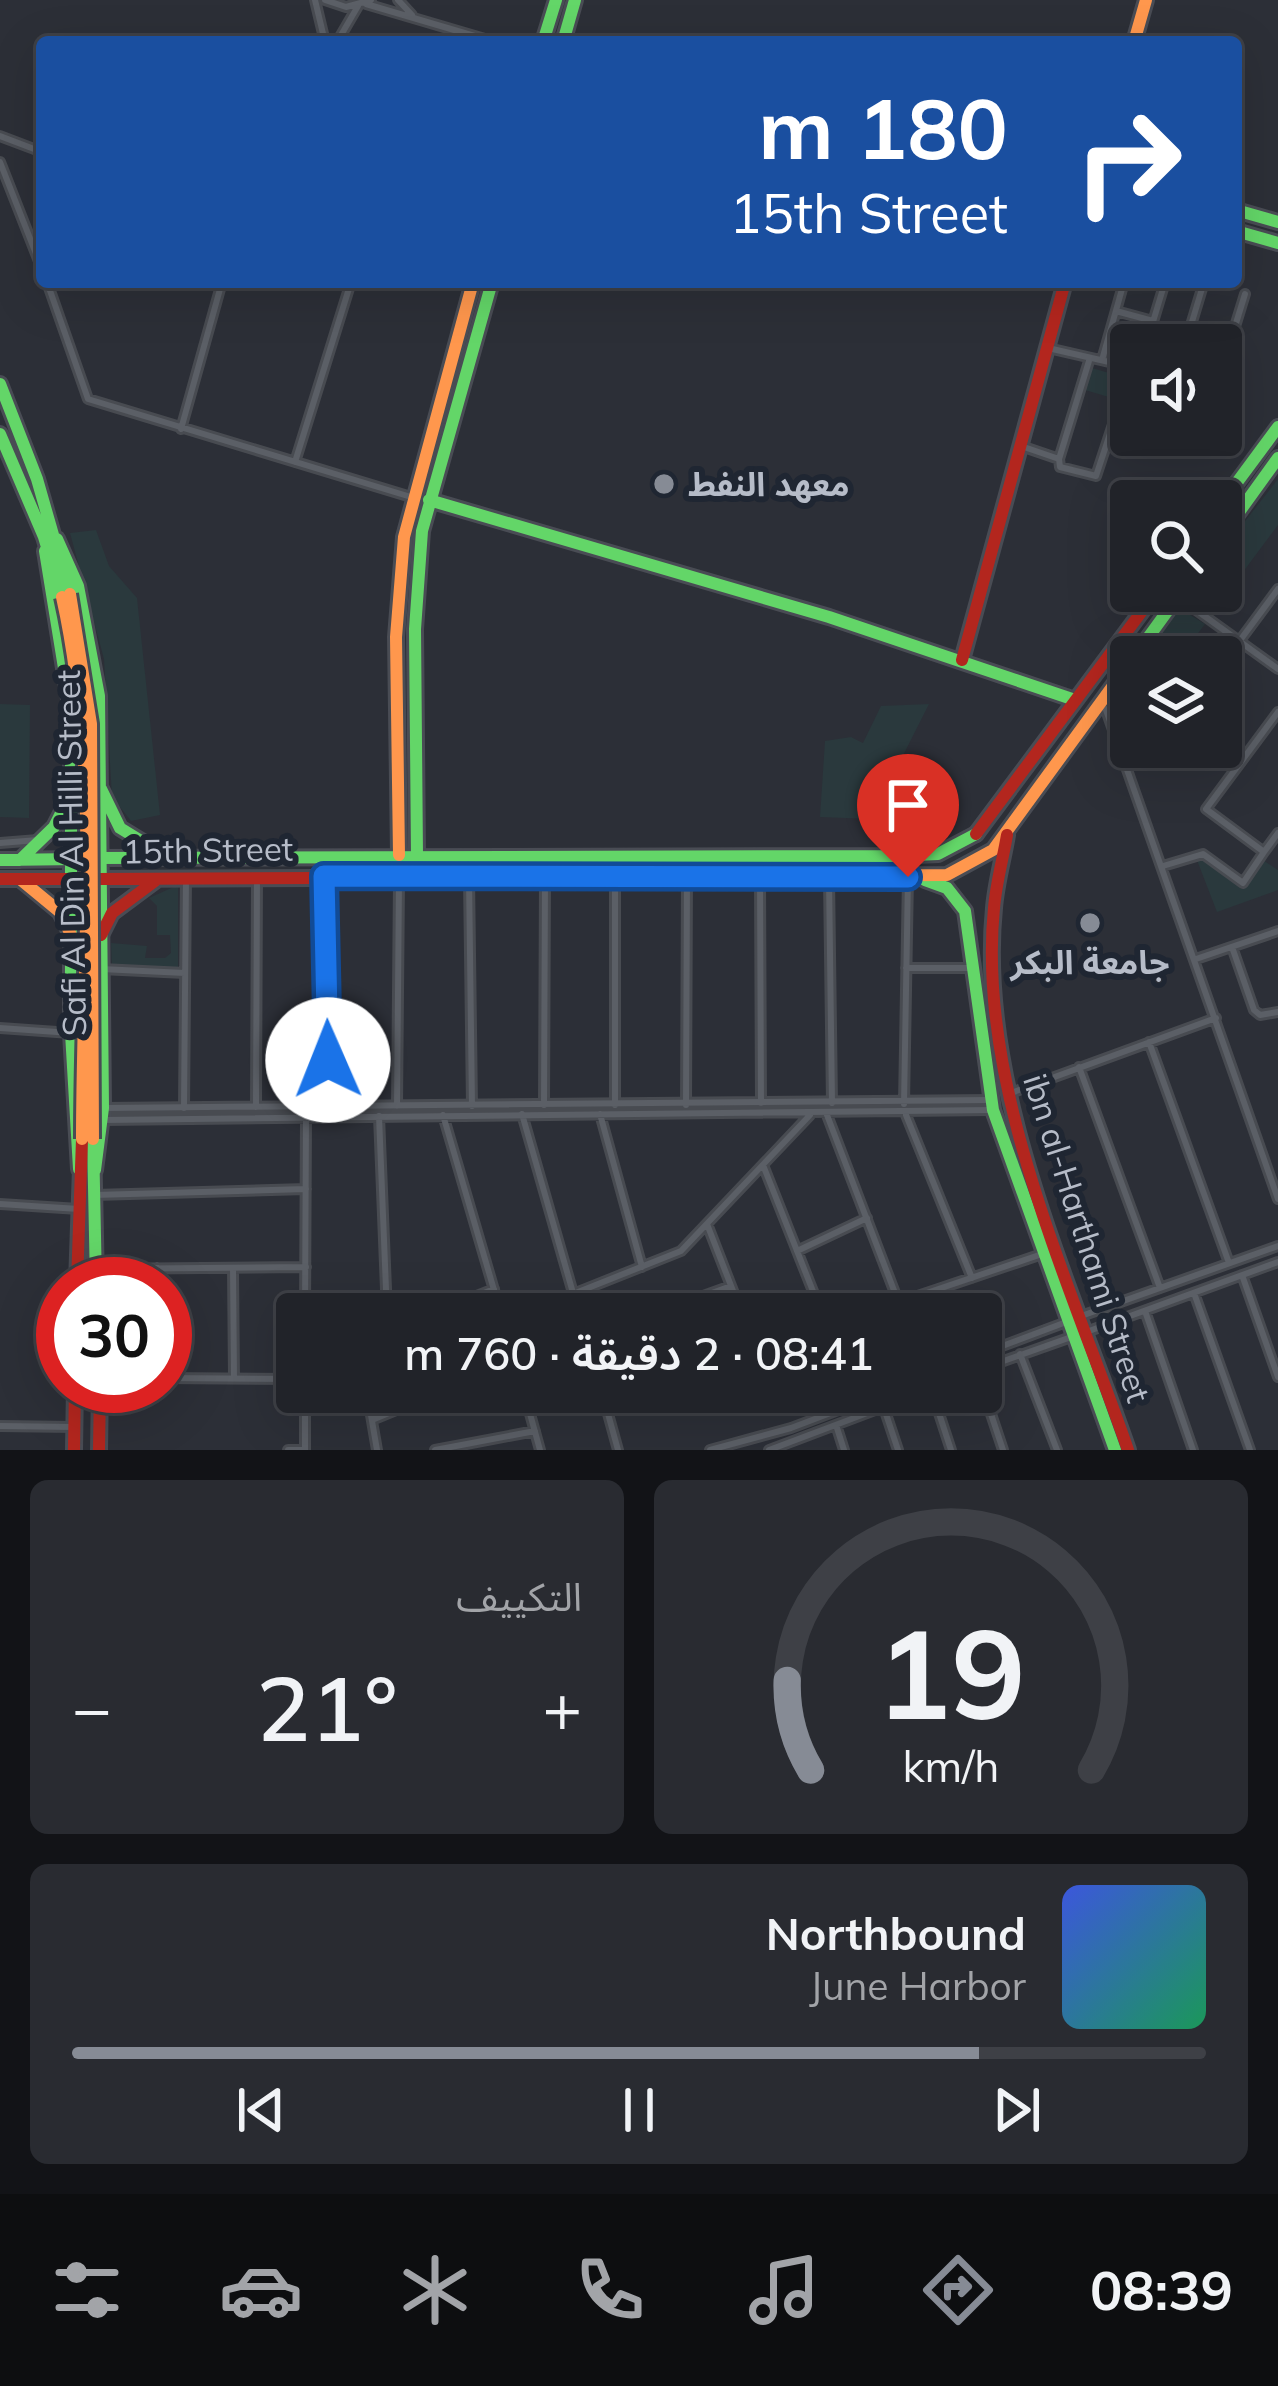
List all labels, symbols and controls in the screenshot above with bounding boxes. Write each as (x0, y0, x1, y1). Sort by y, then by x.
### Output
text: 180 m (758, 75, 1008, 180)
icon: right (1050, 84, 1206, 240)
text: 15th Street (729, 179, 1008, 247)
map controls (1110, 324, 1242, 768)
button: sound (1110, 324, 1242, 456)
place label: معهد النفط (688, 463, 850, 504)
marker: معهد النفط (651, 471, 677, 497)
button: search (1110, 480, 1242, 612)
button: layers (1110, 636, 1242, 768)
street label: Safi Al Din Al Hilli Street (47, 669, 94, 1037)
pin (857, 754, 959, 877)
icon: arrive (875, 772, 941, 838)
street label: 15th Street (122, 828, 294, 871)
marker: جامعة البكر (1077, 910, 1103, 936)
place label: جامعة البكر (1008, 941, 1170, 982)
position arrow (265, 997, 391, 1123)
street label: ibn al-Harthami Street (1015, 1069, 1160, 1407)
speed limit sign: 30 (36, 1257, 192, 1413)
text: 08:41 · 2 دقيقة · 760 m (404, 1325, 874, 1381)
text: التكييف (456, 1572, 582, 1621)
text: 19 (876, 1594, 1026, 1750)
text: 21° (256, 1651, 398, 1764)
text: − (72, 1666, 112, 1749)
text: + (542, 1666, 582, 1749)
text: km/h (902, 1739, 1000, 1793)
text: Northbound (766, 1905, 1026, 1961)
text: June Harbor (809, 1961, 1026, 2010)
icon: previous (228, 2077, 294, 2143)
icon: pause (606, 2077, 672, 2143)
icon: next (984, 2077, 1050, 2143)
icon: filters (45, 2248, 129, 2332)
icon: car (219, 2248, 303, 2332)
icon: climate (393, 2248, 477, 2332)
icon: phone (568, 2248, 652, 2332)
icon: music (742, 2248, 826, 2332)
icon: directions (916, 2248, 1000, 2332)
text: 08:39 (1090, 2256, 1233, 2324)

